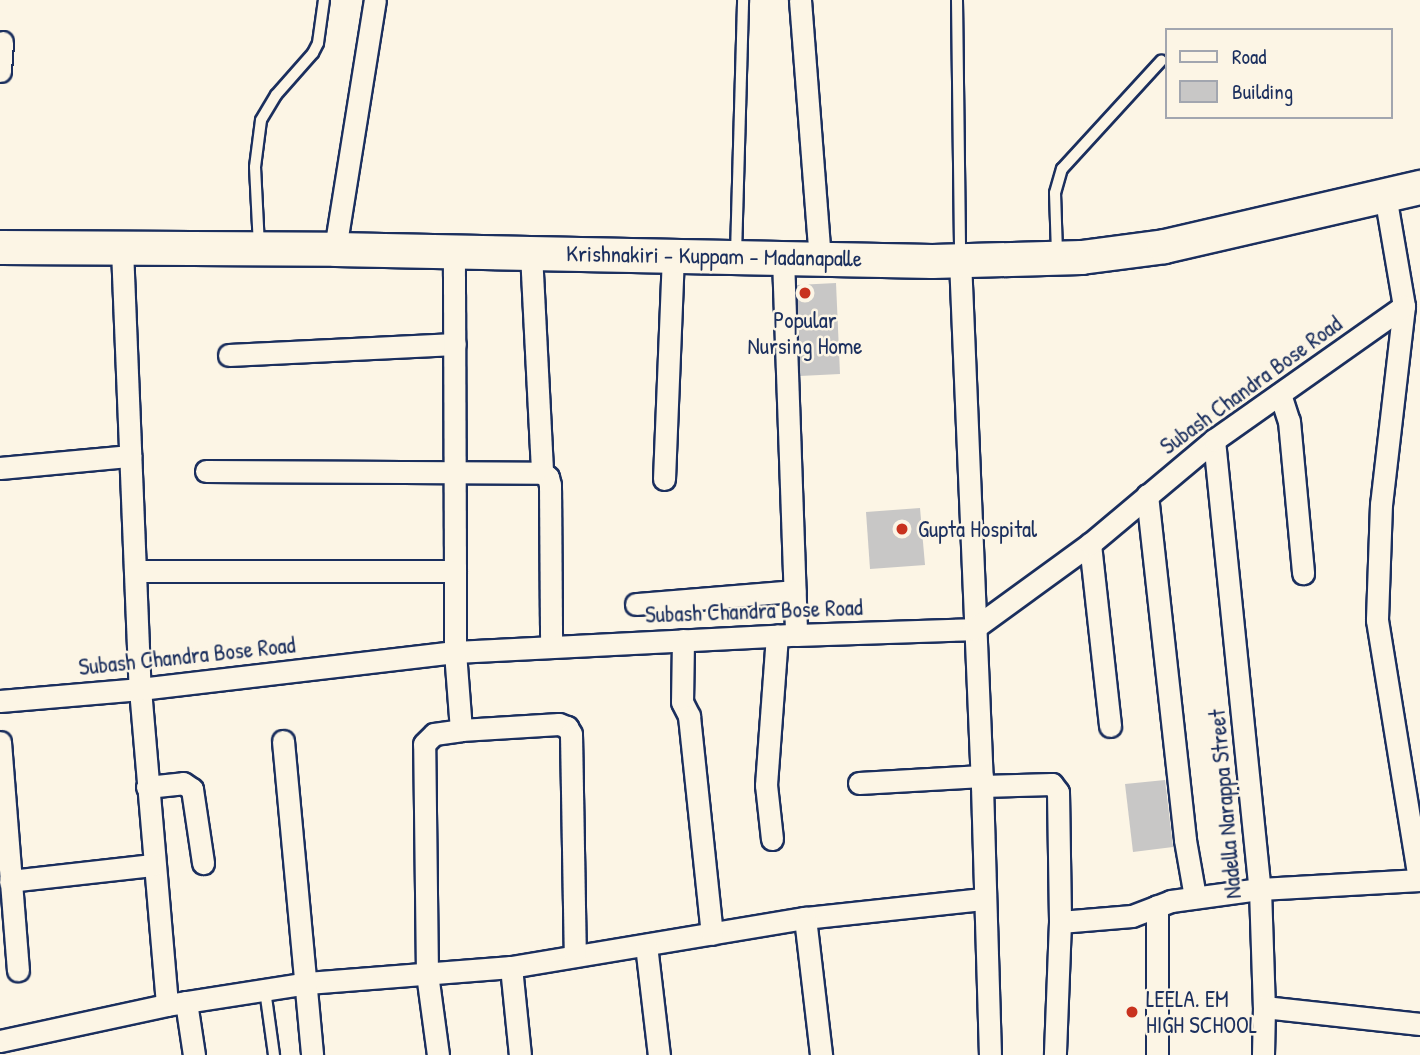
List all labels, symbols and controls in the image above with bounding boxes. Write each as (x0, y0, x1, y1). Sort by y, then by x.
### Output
legend (1164, 28, 1392, 119)
text: Road (1232, 42, 1266, 71)
text: Building (1232, 77, 1293, 106)
street label: Krishnakiri - Kuppam - Madanapalle (566, 240, 862, 272)
marker: Popular Nursing Home (795, 283, 815, 303)
place label: Popular Nursing Home (747, 306, 863, 360)
street label: Subash Chandra Bose Road (1155, 310, 1347, 460)
place label: Gupta Hospital (918, 515, 1037, 543)
marker: Gupta Hospital (892, 519, 912, 539)
street label: Subash Chandra Bose Road (645, 593, 863, 629)
street label: Subash Chandra Bose Road (77, 631, 297, 681)
street label: Nadella Narappa Street (1203, 708, 1247, 900)
place label: LEELA. EM HIGH SCHOOL (1146, 985, 1257, 1039)
marker: LEELA. EM HIGH SCHOOL (1124, 1004, 1140, 1020)

